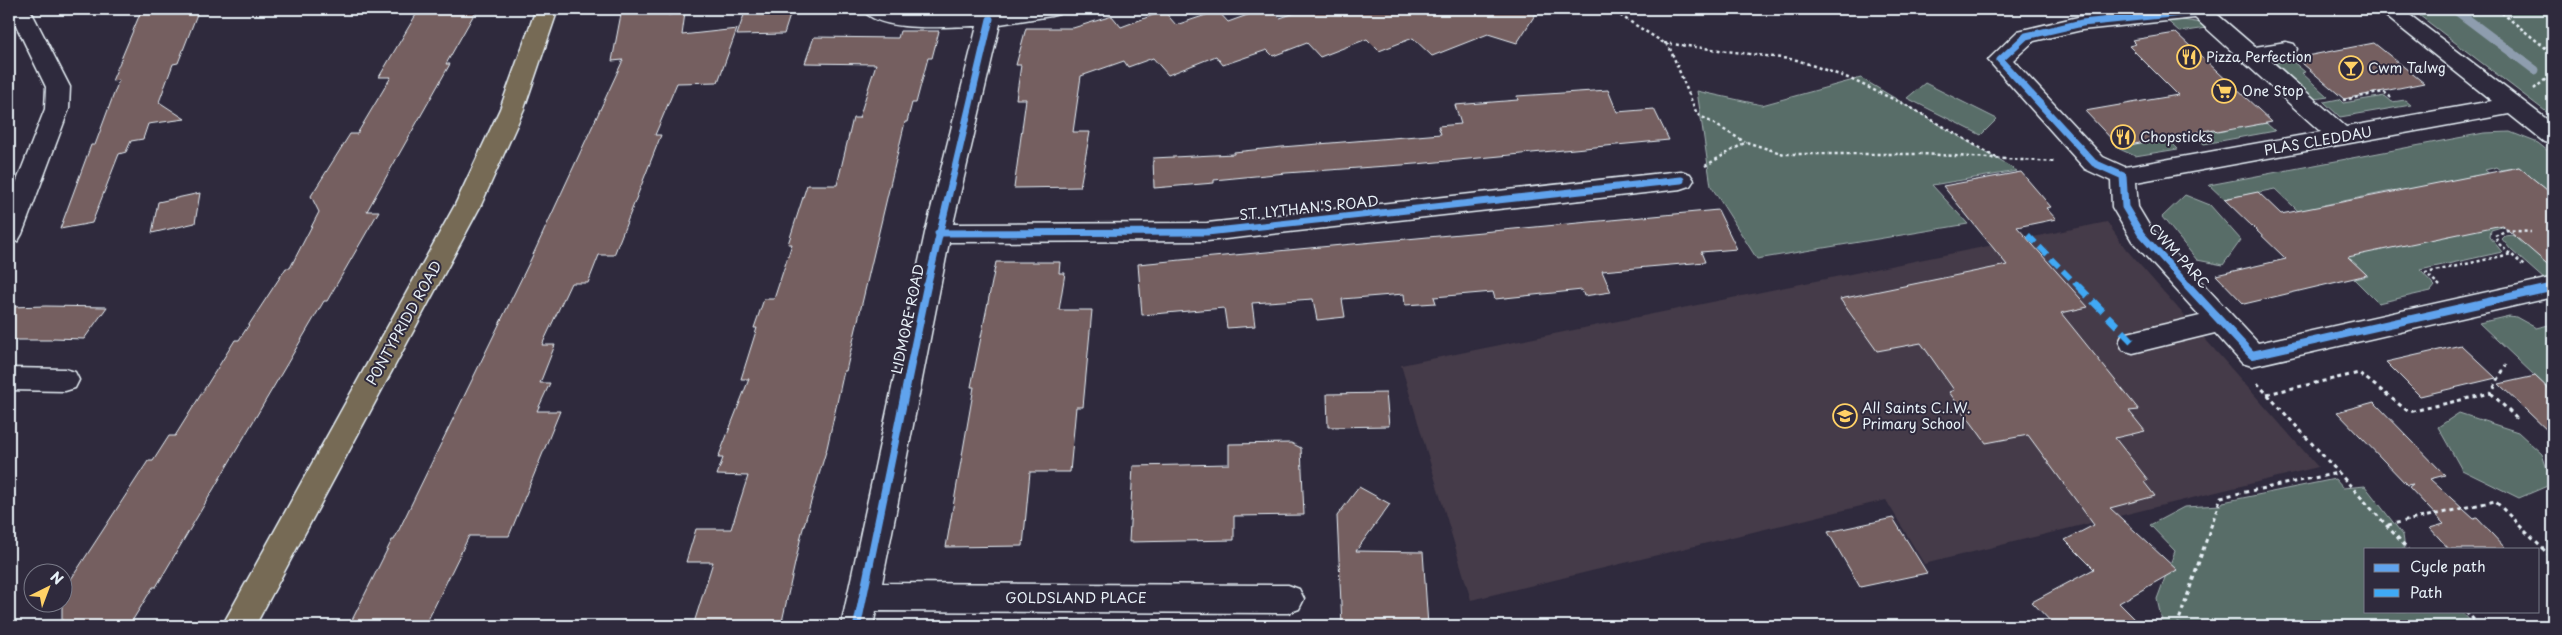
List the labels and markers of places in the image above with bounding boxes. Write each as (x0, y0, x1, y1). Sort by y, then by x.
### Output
restaurant icon: Pizza Perfection (2176, 44, 2202, 70)
place label: Pizza Perfection (2206, 46, 2312, 67)
bar icon: Cwm Talwg (2338, 55, 2364, 81)
place label: Cwm Talwg (2368, 57, 2446, 78)
supermarket icon: One Stop (2211, 78, 2237, 104)
place label: One Stop (2242, 80, 2304, 101)
restaurant icon: Chopsticks (2110, 124, 2136, 150)
place label: Chopsticks (2140, 126, 2213, 147)
place label: All Saints C.I.W. Primary School (1862, 397, 1971, 434)
school or university icon: All Saints C.I.W. Primary School (1832, 403, 1858, 429)

